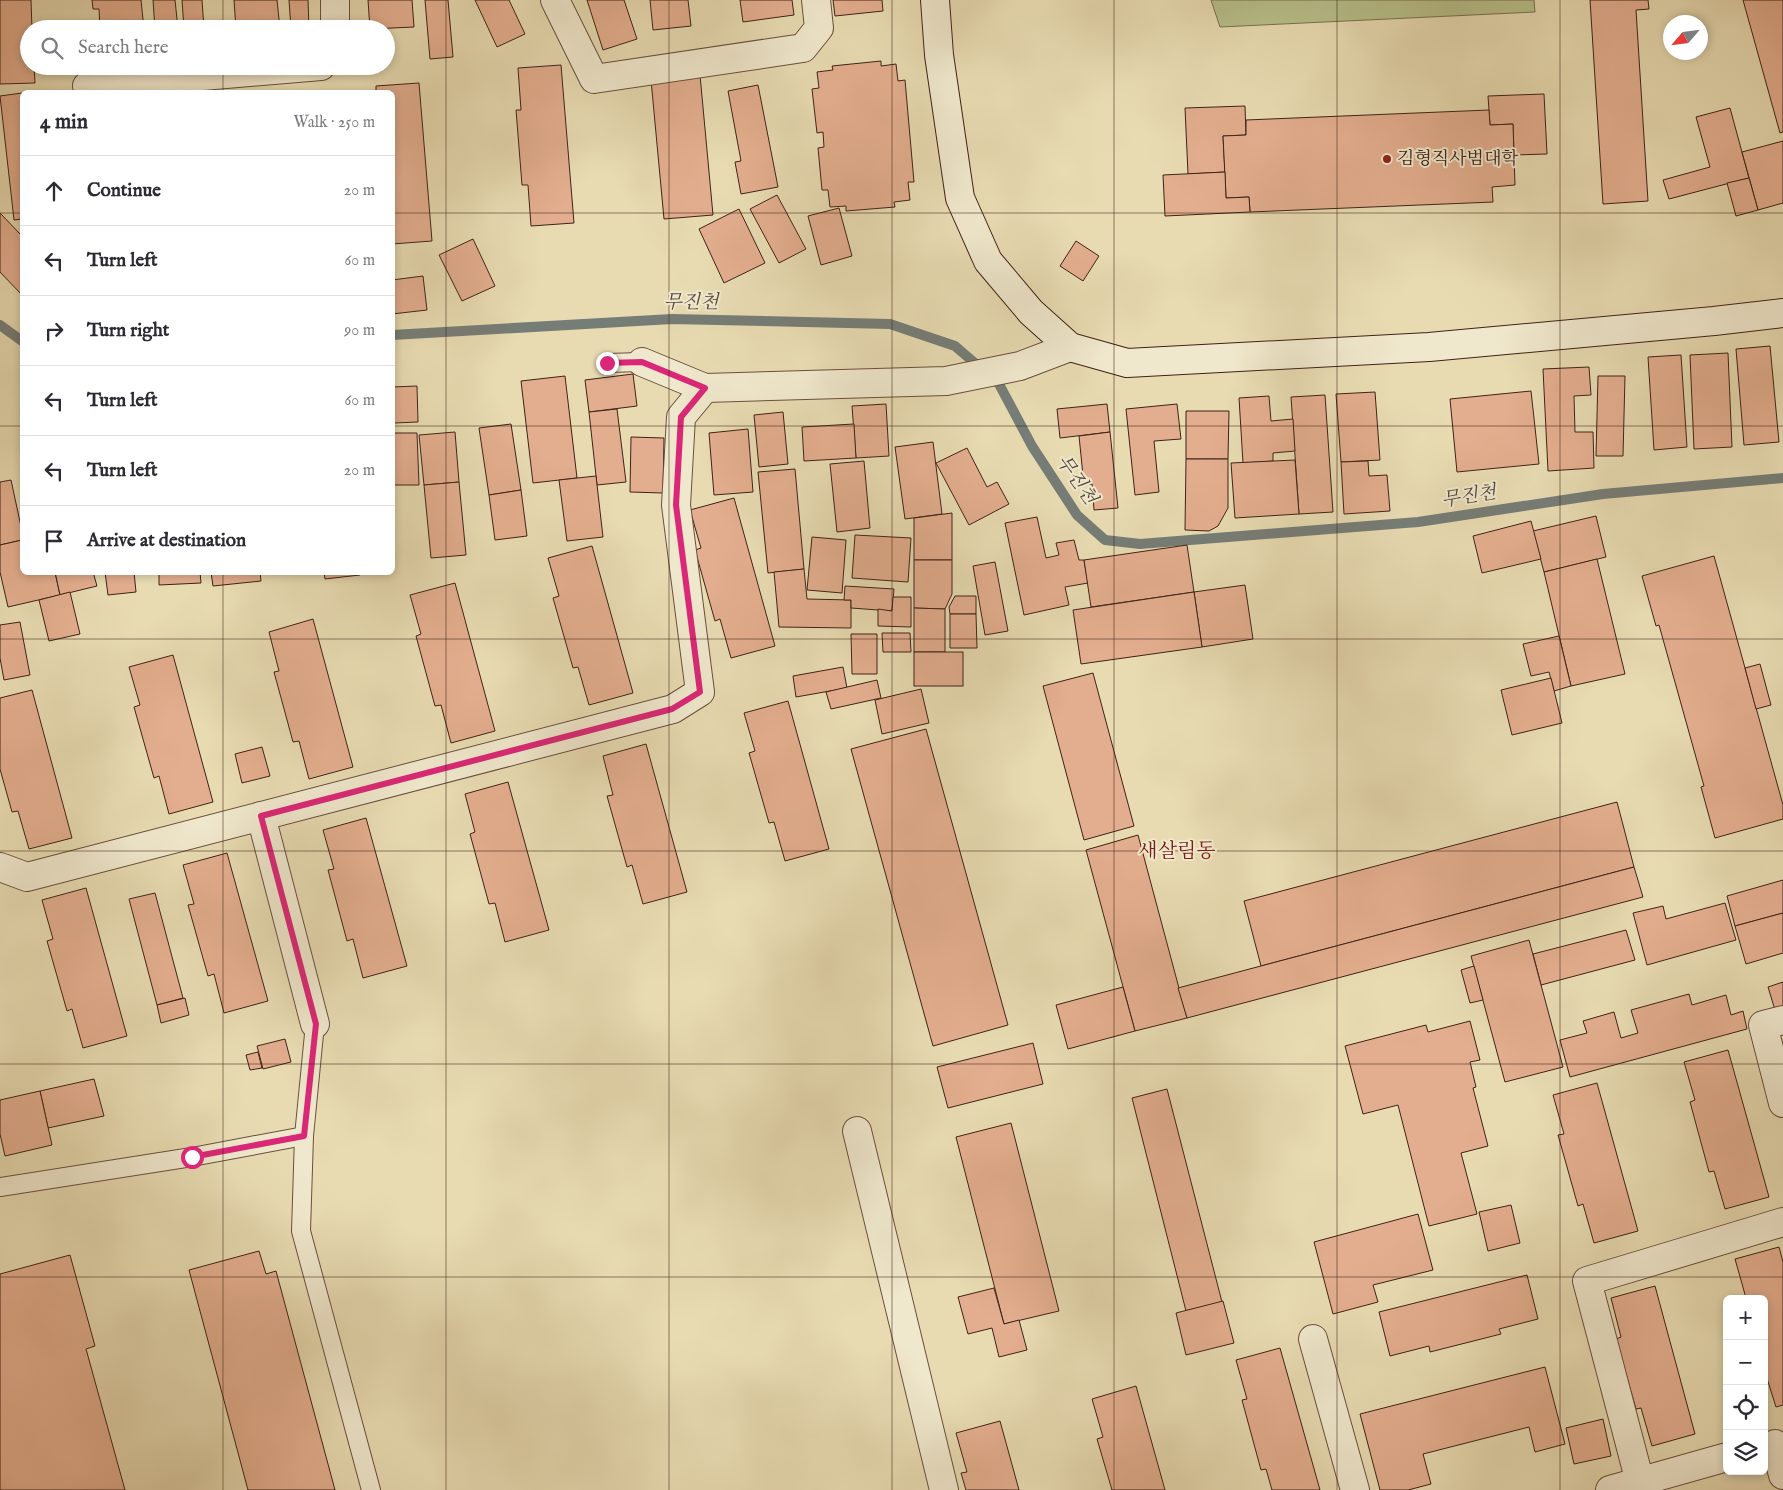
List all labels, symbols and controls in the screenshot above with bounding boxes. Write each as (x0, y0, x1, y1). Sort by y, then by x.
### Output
north arrow (1663, 15, 1708, 60)
search box (20, 20, 395, 75)
icon: search (38, 34, 66, 62)
text: Search here (78, 36, 169, 60)
text: 4 min (40, 109, 88, 136)
text: Walk · 250 m (293, 113, 375, 133)
place label: 김형직사범대학 (1397, 148, 1519, 171)
marker: 김형직사범대학 (1381, 153, 1393, 165)
icon: ahead (40, 177, 68, 205)
text: Continue (87, 179, 161, 203)
text: 20 m (344, 181, 375, 201)
icon: left (40, 247, 68, 275)
text: Turn left (87, 249, 158, 273)
text: 60 m (345, 251, 375, 271)
water label: 무진천 (663, 291, 720, 315)
icon: right (40, 317, 68, 345)
text: Turn right (87, 319, 169, 343)
text: 90 m (344, 321, 375, 341)
route end (596, 352, 619, 375)
icon: left (40, 387, 68, 415)
text: Turn left (87, 389, 158, 413)
text: 60 m (345, 391, 375, 411)
water label: 무진천 (1050, 451, 1103, 511)
icon: left (40, 457, 68, 485)
text: Turn left (87, 459, 158, 483)
text: 20 m (344, 461, 375, 481)
water label: 무진천 (1440, 481, 1500, 513)
icon: arrive (40, 527, 68, 555)
text: Arrive at destination (87, 529, 246, 553)
district label: 새살림동 (1138, 839, 1216, 864)
route start (181, 1146, 204, 1169)
map controls (1723, 1295, 1768, 1475)
button: + (1723, 1295, 1768, 1340)
button: − (1723, 1340, 1768, 1385)
button: locate (1723, 1385, 1768, 1430)
button: layers (1723, 1430, 1768, 1475)

